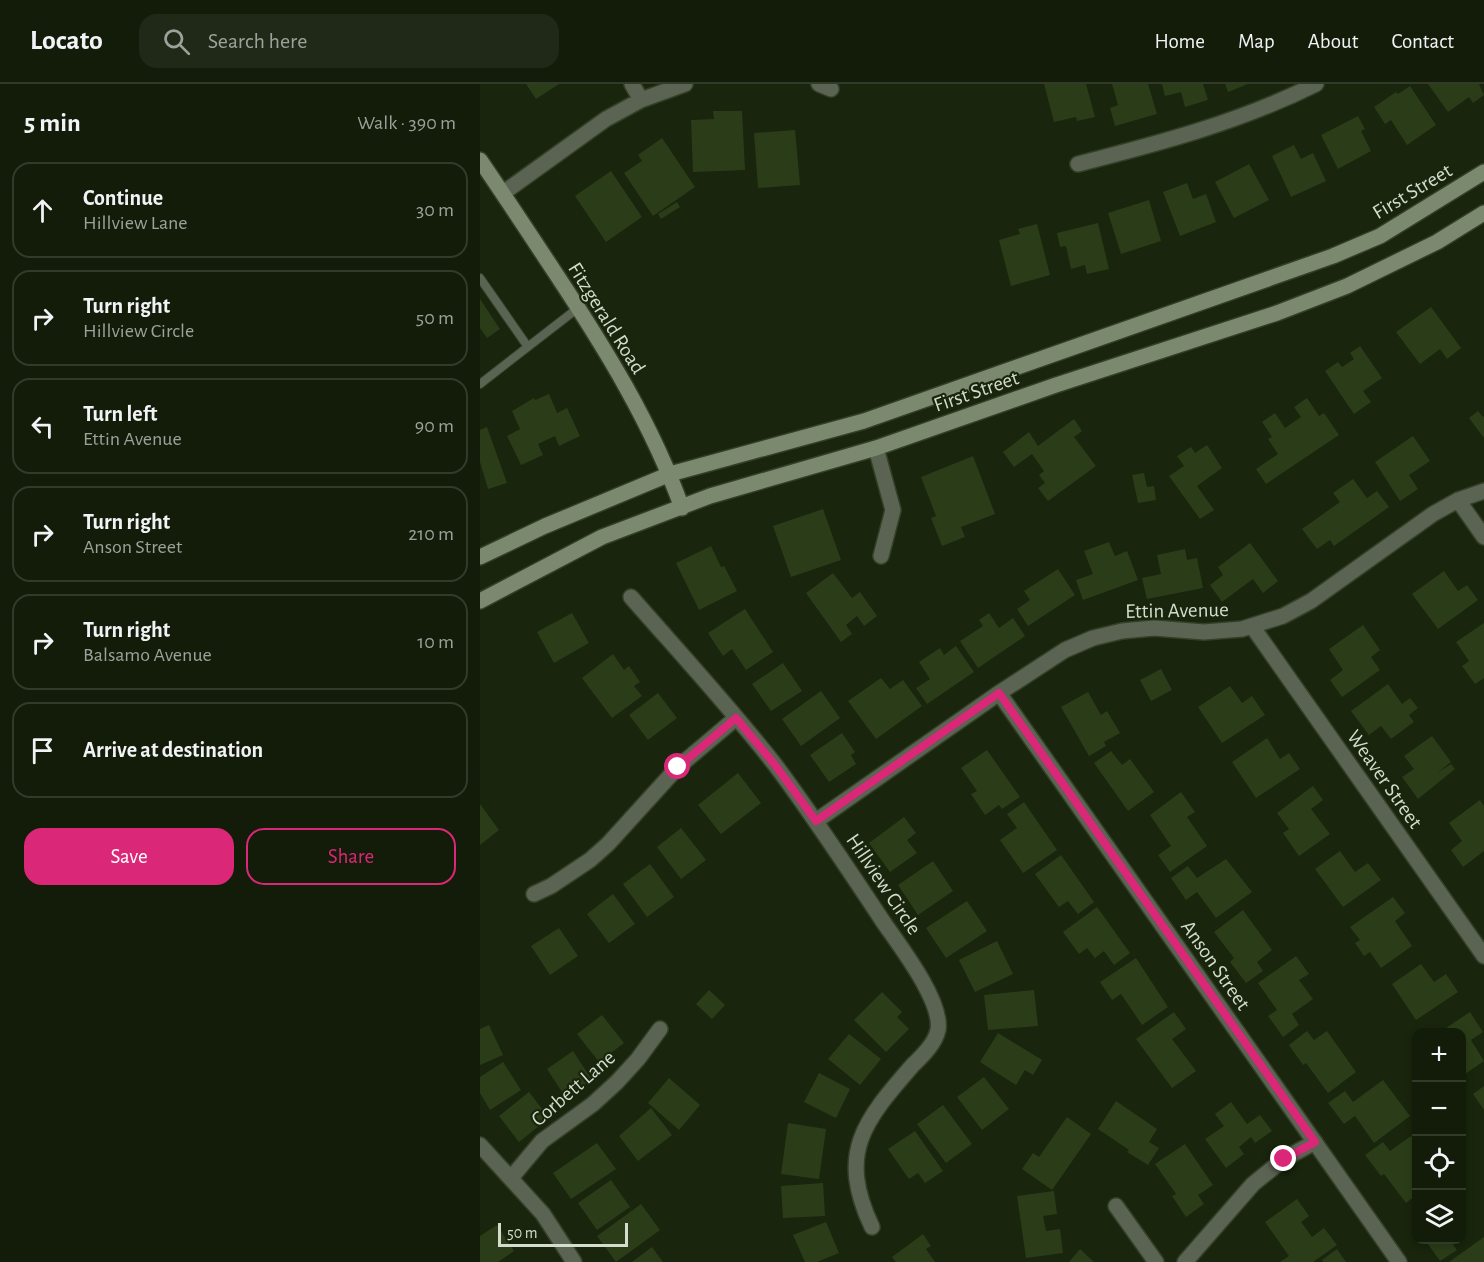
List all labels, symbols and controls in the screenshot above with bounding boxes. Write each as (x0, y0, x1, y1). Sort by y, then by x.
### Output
search box (139, 14, 559, 68)
icon: search (160, 25, 193, 58)
text: Locato (30, 27, 103, 55)
text: Search here (208, 30, 307, 52)
text: Home (1154, 31, 1205, 52)
text: Map (1238, 31, 1275, 52)
text: About (1308, 31, 1358, 52)
text: Contact (1391, 31, 1454, 52)
text: 5 min (24, 110, 81, 136)
text: Walk · 390 m (357, 113, 456, 133)
street label: First Street (1369, 160, 1456, 223)
text: Continue (83, 187, 163, 209)
icon: ahead (26, 194, 59, 227)
text: 30 m (416, 200, 454, 220)
text: Hillview Lane (83, 213, 188, 233)
street label: Fitzgerald Road (564, 259, 649, 378)
text: Turn right (83, 295, 170, 317)
icon: right (26, 302, 59, 335)
text: 50 m (416, 308, 454, 328)
text: Hillview Circle (83, 321, 194, 341)
street label: First Street (931, 367, 1022, 416)
text: Turn left (83, 403, 157, 425)
icon: left (26, 410, 59, 443)
text: 90 m (415, 416, 454, 436)
text: Ettin Avenue (83, 429, 182, 449)
text: Turn right (83, 511, 170, 533)
icon: right (26, 518, 59, 551)
text: 210 m (408, 524, 454, 544)
text: Anson Street (83, 537, 182, 557)
street label: Ettin Avenue (1125, 599, 1229, 622)
text: Turn right (83, 619, 170, 641)
icon: right (26, 626, 59, 659)
text: 10 m (417, 632, 454, 652)
text: Balsamo Avenue (83, 645, 212, 665)
street label: Weaver Street (1343, 726, 1426, 833)
icon: arrive (26, 734, 59, 767)
text: Arrive at destination (83, 739, 263, 761)
route start (664, 753, 690, 779)
button: Save (24, 828, 234, 885)
button: Share (246, 828, 456, 885)
street label: Hillview Circle (842, 830, 925, 939)
street label: Anson Street (1177, 917, 1254, 1014)
map controls (1412, 1028, 1466, 1244)
button: + (1412, 1028, 1466, 1082)
street label: Corbett Lane (527, 1047, 619, 1130)
button: − (1412, 1082, 1466, 1136)
button: locate (1412, 1136, 1466, 1190)
route end (1270, 1145, 1296, 1171)
button: layers (1412, 1190, 1466, 1244)
scale bar (498, 1220, 628, 1248)
text: 50 m (507, 1225, 538, 1241)

